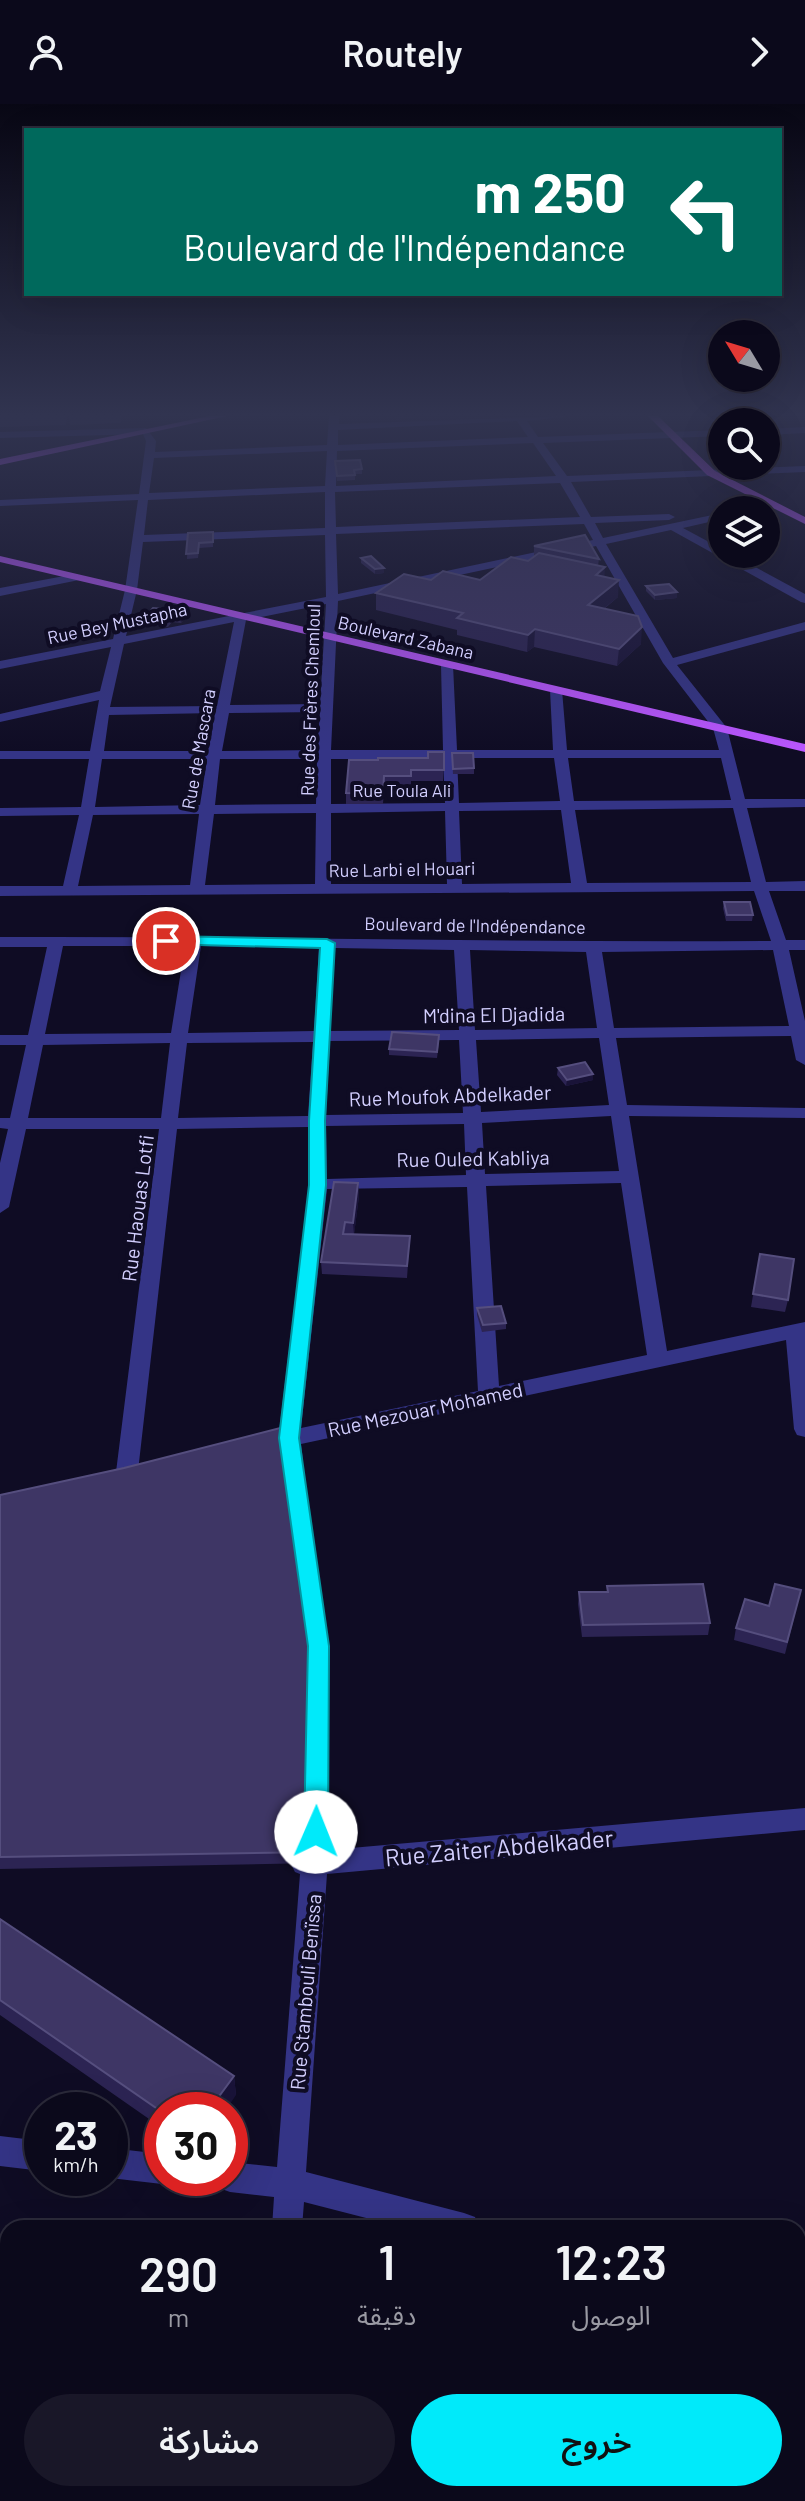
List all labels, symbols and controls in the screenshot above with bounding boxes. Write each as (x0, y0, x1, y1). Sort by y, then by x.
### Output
icon: person (24, 30, 68, 74)
icon: forward (737, 30, 781, 74)
text: Routely (342, 31, 463, 74)
text: 250 m (475, 157, 626, 224)
icon: left (654, 160, 758, 264)
text: Boulevard de l'Indépendance (183, 225, 626, 268)
north arrow (708, 320, 780, 392)
map controls (708, 320, 780, 568)
button: search (708, 408, 780, 480)
button: layers (708, 496, 780, 568)
street label: Rue Bey Mustapha (45, 597, 189, 649)
street label: Rue des Frères Chemloul (296, 604, 324, 796)
street label: Boulevard Zabana (336, 611, 476, 663)
street label: Rue de Mascara (177, 687, 219, 811)
street label: Rue Toula Ali (353, 779, 451, 801)
street label: Rue Larbi el Houari (328, 857, 476, 881)
pin (132, 907, 200, 975)
street label: Boulevard de l'Indépendance (364, 912, 586, 938)
icon: arrive (144, 919, 188, 963)
street label: M'dina El Djadida (423, 1001, 565, 1027)
street label: Rue Moufok Abdelkader (348, 1079, 552, 1111)
street label: Rue Haouas Lotfi (116, 1133, 158, 1283)
street label: Rue Ouled Kabliya (396, 1145, 550, 1171)
street label: Rue Mezouar Mohamed (325, 1377, 525, 1441)
position arrow (274, 1790, 358, 1874)
street label: Rue Zaiter Abdelkader (384, 1823, 615, 1871)
street label: Rue Stambouli Benïssa (284, 1893, 326, 2091)
speed limit sign: 30 (144, 2092, 248, 2196)
text: 23 (54, 2110, 98, 2158)
text: km/h (53, 2152, 99, 2176)
text: 1 (378, 2232, 395, 2290)
text: 12:23 (555, 2232, 667, 2290)
text: 290 (139, 2244, 218, 2302)
text: دقيقة (357, 2299, 416, 2330)
text: الوصول (572, 2299, 651, 2330)
text: m (168, 2301, 189, 2332)
button: مشاركة (24, 2394, 395, 2486)
button: خروج (411, 2394, 782, 2486)

